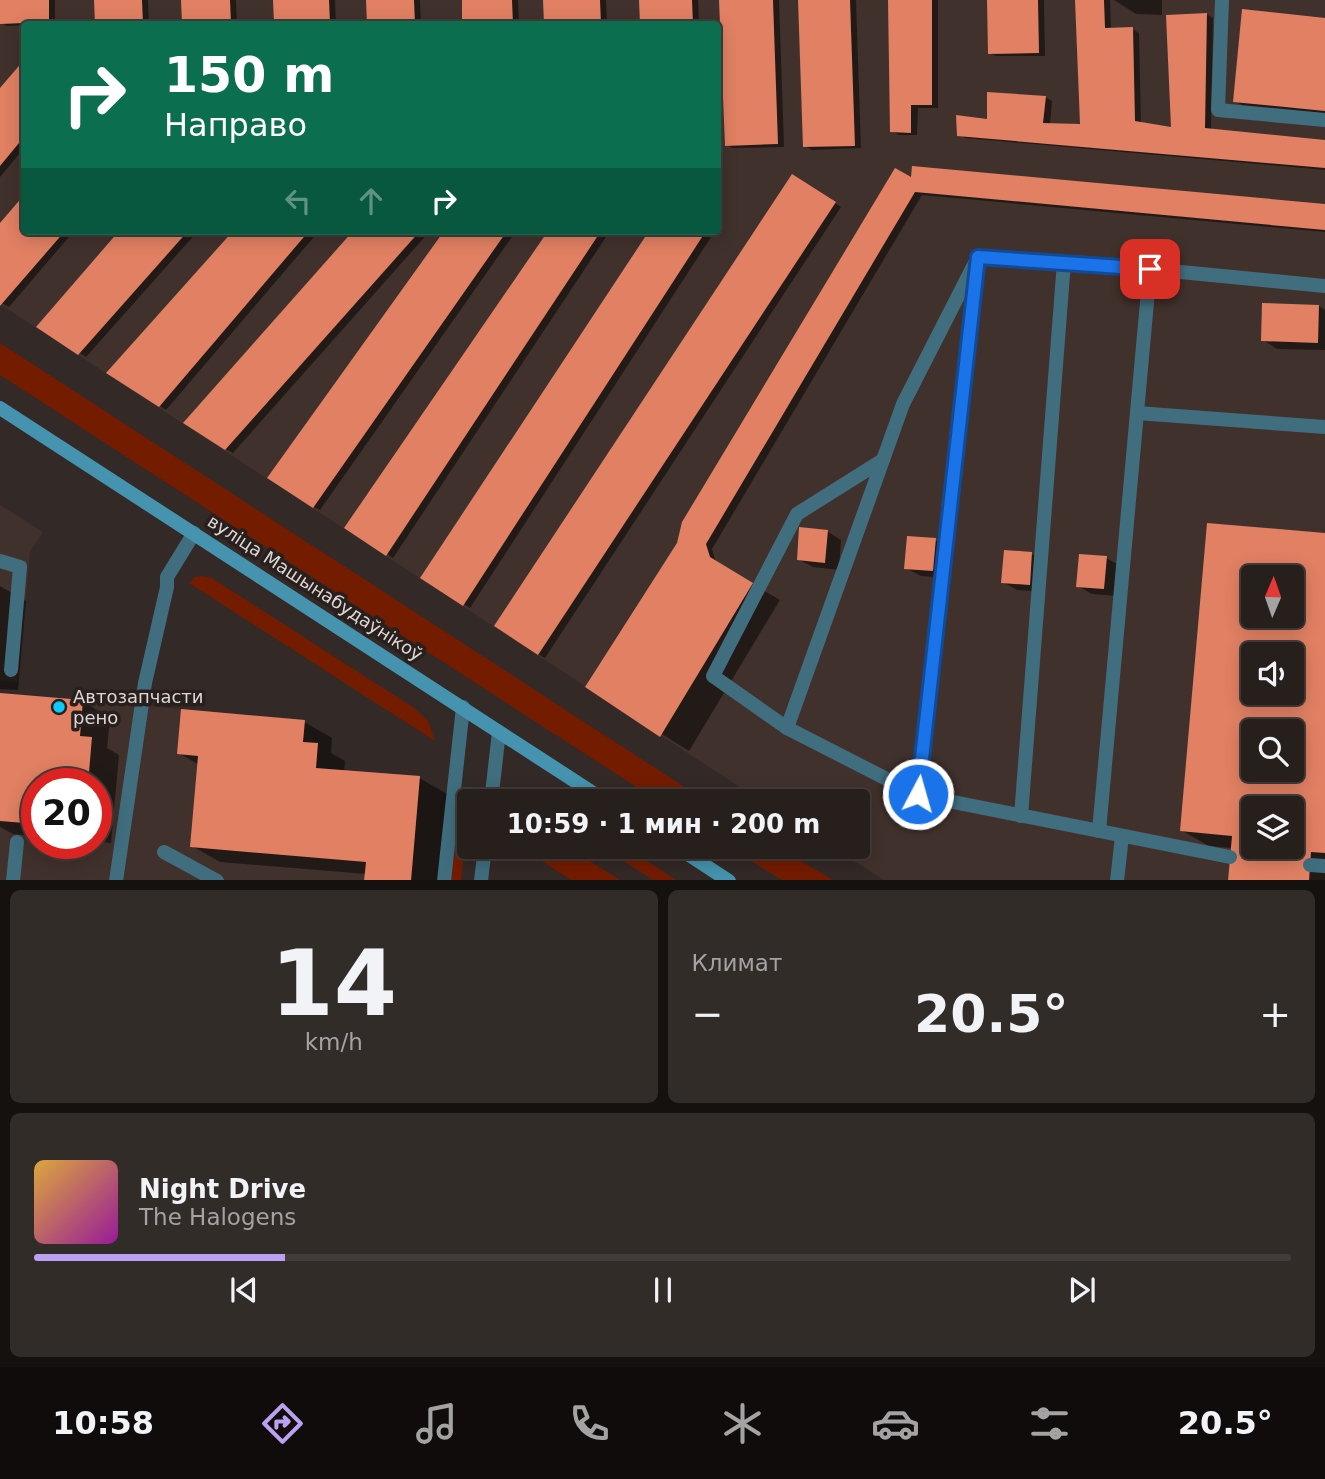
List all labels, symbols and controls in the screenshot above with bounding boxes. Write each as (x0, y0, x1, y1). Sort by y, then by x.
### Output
text: 150 m (164, 47, 334, 104)
icon: right (49, 49, 140, 140)
text: Направо (164, 106, 307, 144)
icon: left (279, 182, 317, 220)
icon: ahead (352, 182, 390, 220)
icon: right (425, 182, 463, 220)
pin (1120, 239, 1180, 299)
icon: arrive (1131, 250, 1169, 288)
street label: вуліца Машынабудаўнікоў (204, 510, 427, 665)
north arrow (1241, 565, 1304, 628)
map controls (1241, 565, 1304, 859)
button: sound (1241, 642, 1304, 705)
place label: Автозапчасти рено (73, 686, 204, 728)
marker: Автозапчасти рено (51, 699, 67, 715)
button: search (1241, 719, 1304, 782)
position arrow (881, 757, 955, 831)
speed limit sign: 20 (21, 768, 112, 859)
button: layers (1241, 796, 1304, 859)
text: 10:59 · 1 мин · 200 m (507, 809, 820, 839)
text: 14 (270, 931, 397, 1036)
text: Климат (692, 950, 782, 976)
text: 20.5° (914, 984, 1068, 1044)
text: − (692, 992, 723, 1036)
text: + (1259, 992, 1291, 1036)
text: km/h (305, 1029, 363, 1055)
text: Night Drive (139, 1174, 306, 1204)
text: The Halogens (139, 1204, 296, 1230)
icon: previous (225, 1271, 263, 1309)
icon: pause (644, 1271, 682, 1309)
icon: next (1063, 1271, 1101, 1309)
icon: directions (258, 1399, 307, 1448)
icon: music (412, 1399, 461, 1448)
icon: phone (565, 1399, 614, 1448)
icon: climate (718, 1399, 767, 1448)
icon: car (871, 1399, 920, 1448)
icon: filters (1025, 1399, 1074, 1448)
text: 10:58 (52, 1404, 154, 1442)
text: 20.5° (1178, 1404, 1273, 1442)

